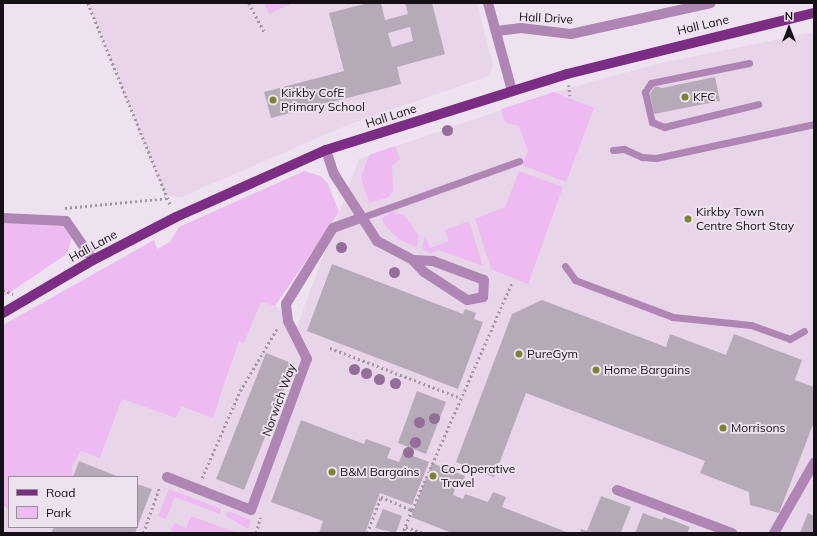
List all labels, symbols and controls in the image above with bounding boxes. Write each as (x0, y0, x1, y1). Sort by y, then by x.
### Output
north arrow (769, 8, 809, 48)
street label: Hall Drive (519, 9, 573, 27)
text: N (785, 9, 793, 23)
street label: Hall Lane (676, 12, 730, 38)
place label: Kirkby CofE Primary School (281, 86, 365, 114)
place label: KFC (693, 90, 715, 104)
marker: KFC (680, 92, 690, 102)
marker: Kirkby CofE Primary School (268, 95, 278, 105)
street label: Hall Lane (364, 101, 418, 131)
place label: Kirkby Town Centre Short Stay (696, 205, 794, 233)
marker: Kirkby Town Centre Short Stay (683, 214, 693, 224)
street label: Hall Lane (67, 227, 119, 265)
place label: PureGym (527, 347, 578, 361)
marker: PureGym (514, 349, 524, 359)
street label: Norwich Way (259, 362, 299, 438)
place label: Home Bargains (604, 363, 690, 377)
marker: Home Bargains (591, 365, 601, 375)
place label: Morrisons (731, 421, 786, 435)
marker: Morrisons (718, 423, 728, 433)
place label: Co-Operative Travel (441, 462, 515, 490)
place label: B&M Bargains (340, 465, 420, 479)
marker: B&M Bargains (327, 467, 337, 477)
marker: Co-Operative Travel (428, 471, 438, 481)
legend (8, 476, 138, 528)
text: Road (46, 485, 75, 500)
text: Park (46, 505, 71, 520)

